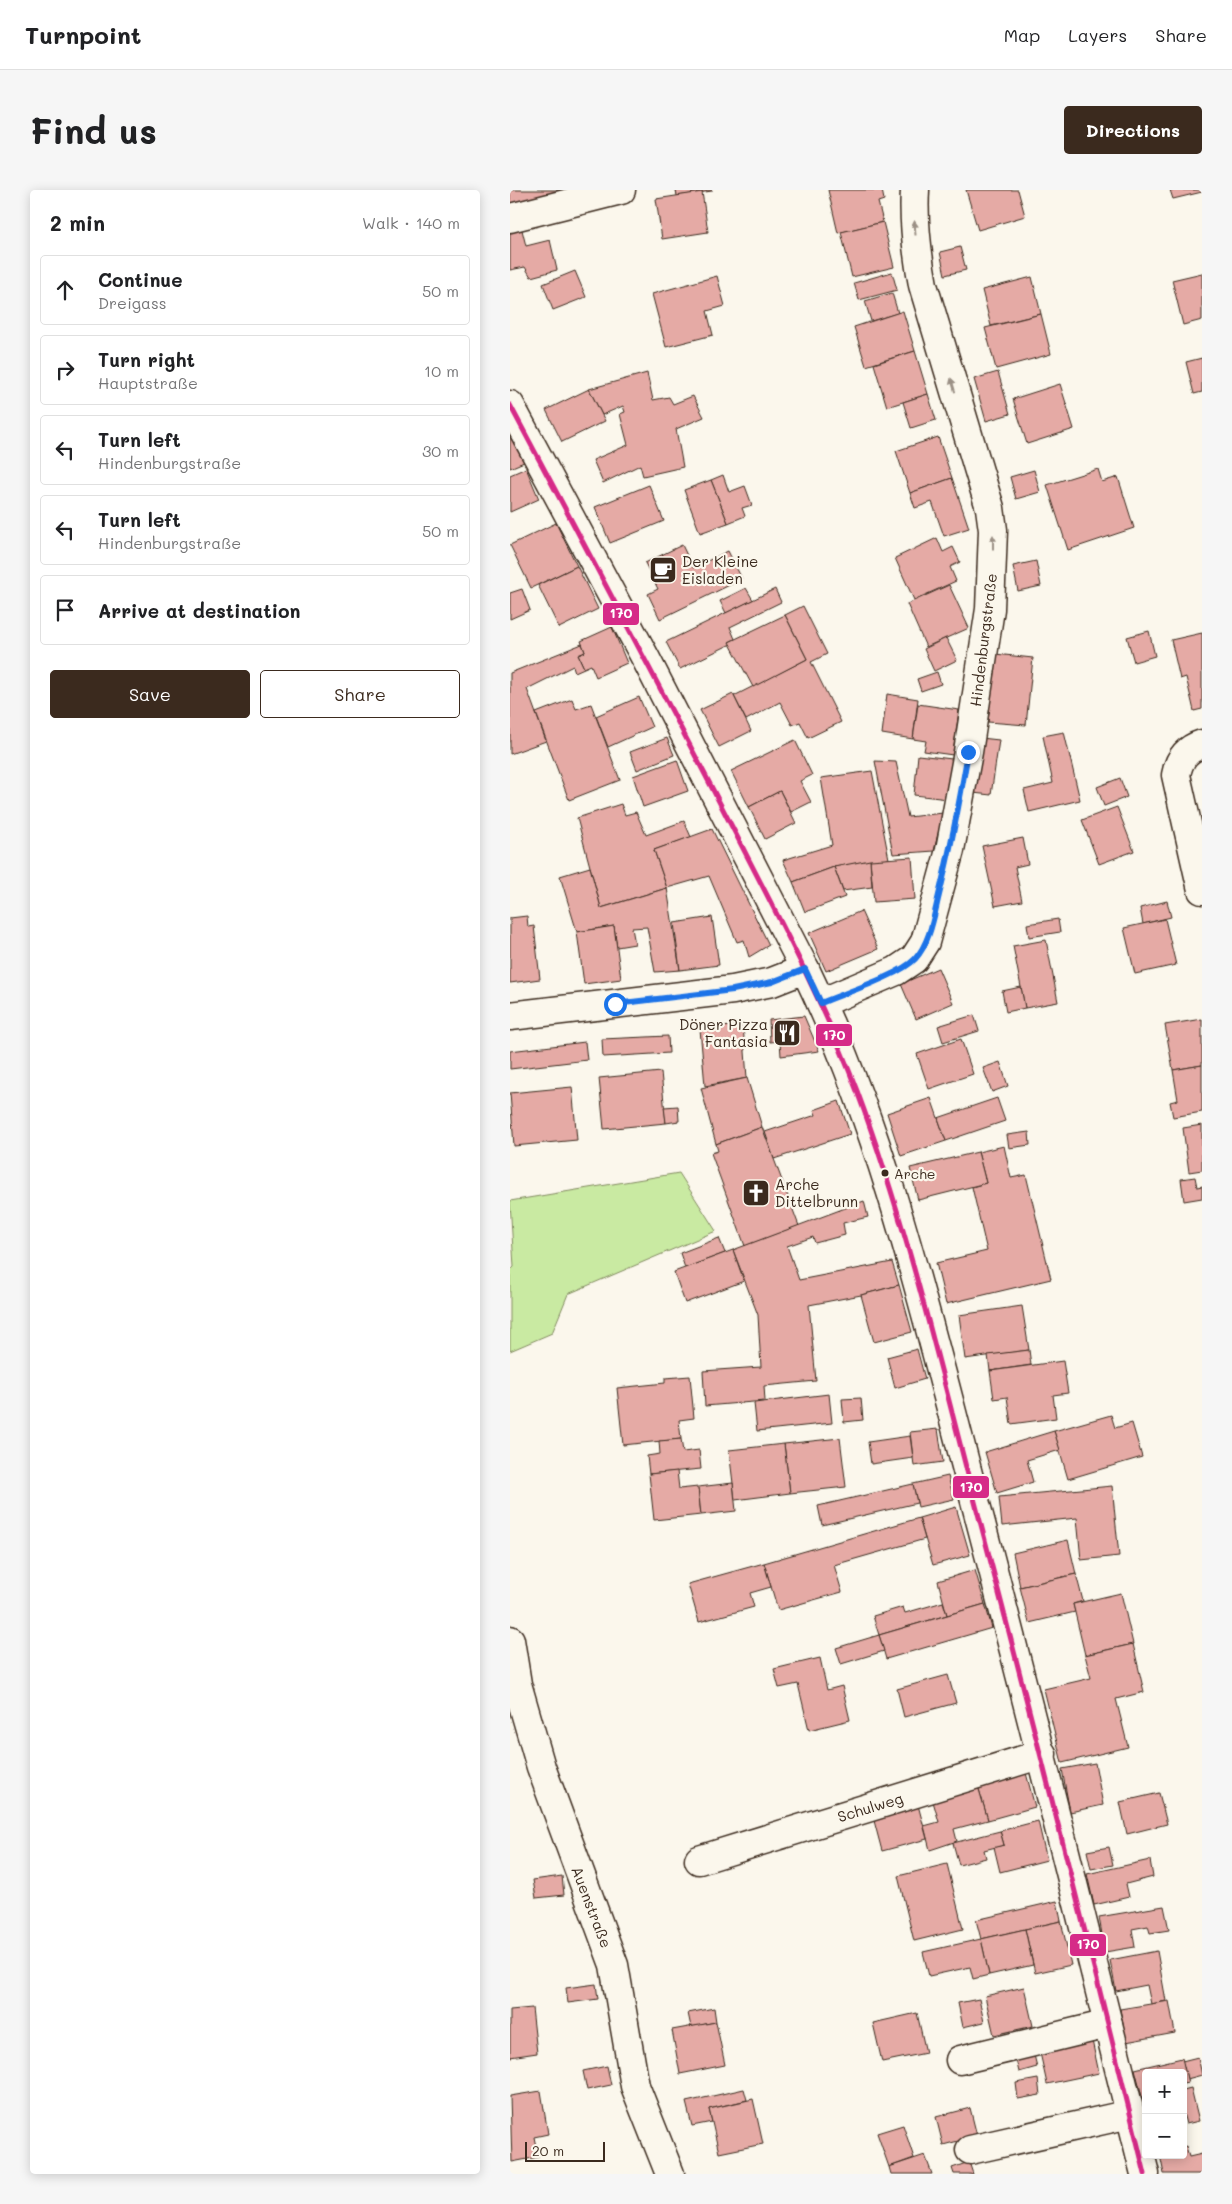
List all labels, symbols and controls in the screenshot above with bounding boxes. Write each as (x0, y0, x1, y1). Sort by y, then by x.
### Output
text: Turnpoint (25, 19, 141, 50)
text: Map (1004, 23, 1040, 47)
text: Layers (1068, 23, 1127, 47)
text: Share (1155, 23, 1207, 47)
button: Directions (1064, 106, 1202, 154)
text: Find us (30, 107, 157, 153)
text: 2 min (50, 209, 105, 236)
text: Walk · 140 m (362, 212, 460, 233)
one-way arrow (911, 219, 919, 235)
text: Continue (98, 267, 183, 292)
icon: ahead (51, 276, 79, 304)
text: 50 m (422, 280, 459, 301)
text: Dreigass (98, 292, 167, 313)
text: Turn right (98, 347, 195, 372)
icon: right (51, 356, 79, 384)
text: 10 m (424, 360, 459, 381)
text: Hauptstraße (98, 372, 198, 393)
one-way arrow (948, 378, 956, 393)
text: Turn left (98, 427, 181, 452)
icon: left (51, 436, 79, 464)
text: 30 m (422, 440, 459, 461)
text: Hindenburgstraße (98, 452, 241, 473)
text: Turn left (98, 507, 181, 532)
icon: left (51, 516, 79, 544)
text: 50 m (422, 520, 459, 541)
text: Hindenburgstraße (98, 532, 241, 553)
one-way arrow (989, 534, 997, 550)
place label: Der Kleine Eisladen (682, 551, 758, 588)
cafe icon: Der Kleine Eisladen (648, 555, 678, 585)
street label: Hindenburgstraße (965, 572, 1001, 708)
icon: arrive (51, 596, 79, 624)
text: Arrive at destination (98, 598, 301, 623)
line badge: 170 (602, 602, 640, 626)
text: 170 (609, 603, 633, 622)
button: Save (50, 670, 250, 718)
button: Share (260, 670, 460, 718)
route end (957, 741, 980, 764)
route start (604, 993, 627, 1016)
place label: Döner Pizza Fantasia (679, 1014, 768, 1051)
restaurant icon: Döner Pizza Fantasia (772, 1018, 802, 1048)
line badge: 170 (815, 1023, 853, 1047)
text: 170 (822, 1025, 846, 1044)
place label: Arche (894, 1164, 936, 1183)
marker: Arche (880, 1168, 890, 1178)
place label: Arche Dittelbrunn (775, 1174, 858, 1211)
church icon: Arche Dittelbrunn (741, 1178, 771, 1208)
line badge: 170 (952, 1475, 990, 1499)
text: 170 (959, 1477, 983, 1496)
street label: Schulweg (835, 1788, 905, 1826)
street label: Auenstraße (567, 1863, 617, 1951)
line badge: 170 (1069, 1933, 1107, 1957)
text: 170 (1076, 1934, 1100, 1953)
map controls (1142, 2069, 1187, 2159)
button: + (1142, 2069, 1187, 2114)
button: − (1142, 2114, 1187, 2159)
scale bar (525, 2139, 605, 2162)
text: 20 m (532, 2141, 564, 2160)

